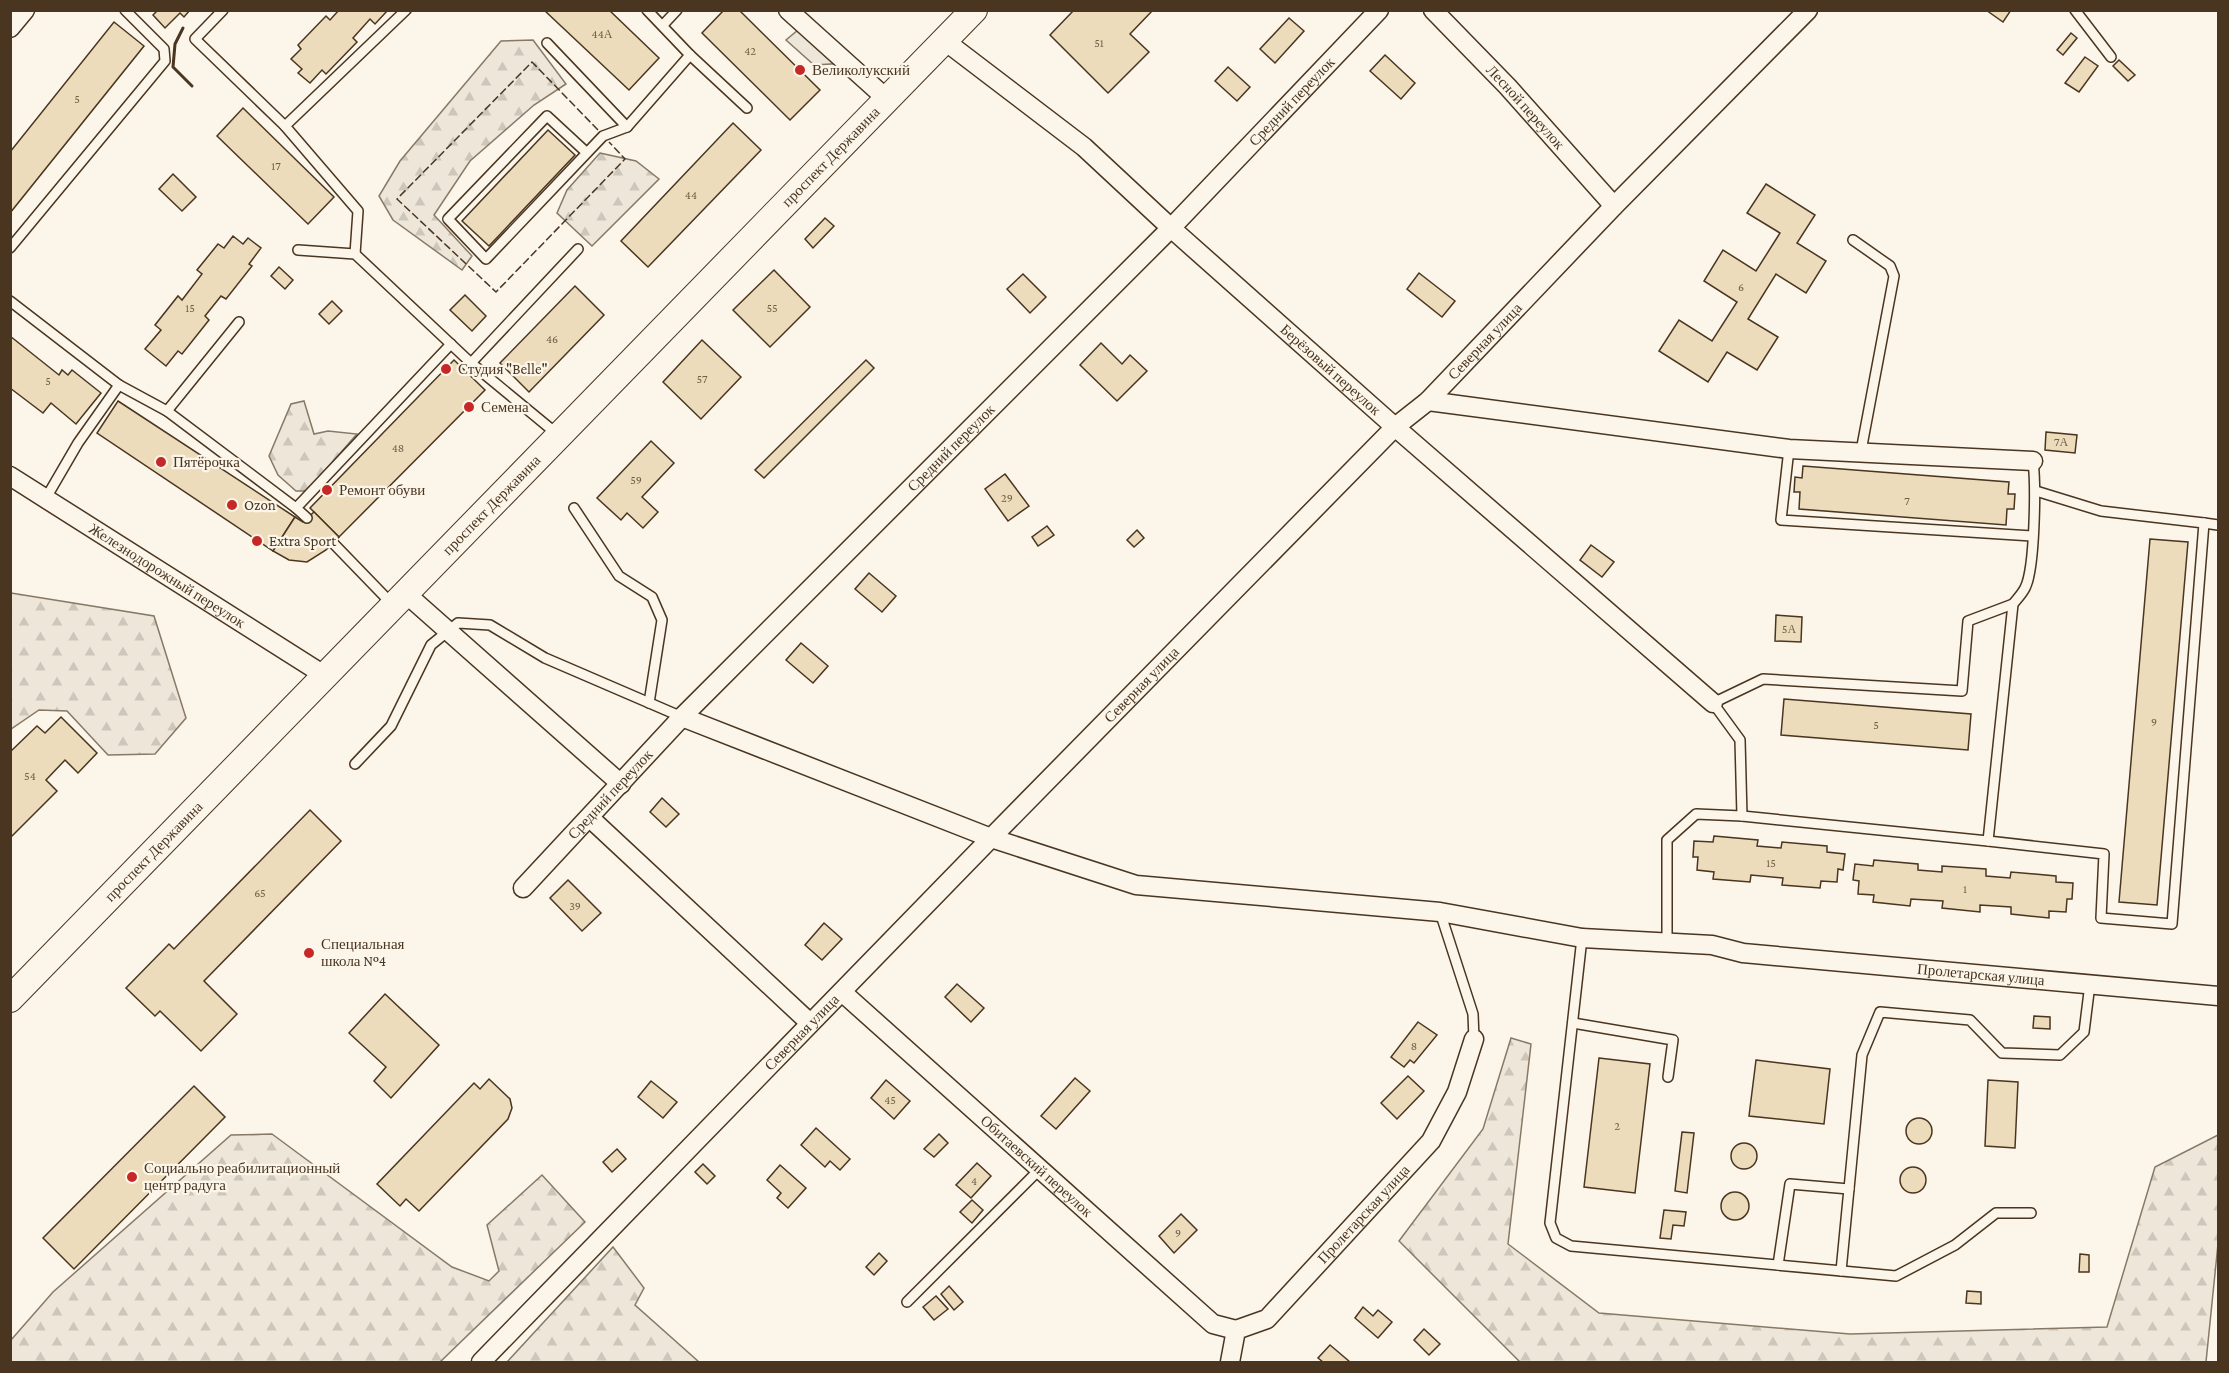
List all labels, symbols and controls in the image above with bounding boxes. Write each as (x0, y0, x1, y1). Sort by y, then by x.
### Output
house number: 44А (592, 27, 613, 41)
house number: 51 (1094, 36, 1104, 50)
house number: 42 (744, 44, 756, 58)
street label: Средний переулок (1246, 53, 1338, 149)
place label: Великолукский (812, 62, 910, 78)
street label: Лесной переулок (1483, 62, 1568, 153)
marker: Великолукский (793, 63, 807, 77)
house number: 5 (74, 92, 80, 106)
street label: проспект Державина (779, 104, 883, 210)
house number: 17 (271, 159, 281, 173)
house number: 44 (685, 188, 697, 202)
house number: 6 (1738, 280, 1744, 294)
street label: Северная улица (1445, 300, 1525, 383)
house number: 15 (185, 301, 195, 315)
house number: 55 (766, 301, 778, 315)
street label: Берёзовый переулок (1277, 321, 1384, 419)
house number: 46 (546, 332, 558, 346)
place label: Студия "Belle" (458, 361, 548, 377)
marker: Студия "Belle" (439, 362, 453, 376)
house number: 57 (697, 372, 708, 386)
house number: 5 (45, 374, 51, 388)
place label: Семена (481, 399, 529, 415)
marker: Семена (462, 400, 476, 414)
street label: Средний переулок (904, 401, 998, 495)
house number: 7А (2054, 435, 2068, 449)
house number: 48 (392, 441, 404, 455)
street label: проспект Державина (440, 452, 544, 558)
place label: Пятёрочка (173, 454, 240, 470)
marker: Пятёрочка (154, 455, 168, 469)
house number: 59 (630, 473, 642, 487)
place label: Ремонт обуви (339, 482, 425, 498)
marker: Ремонт обуви (320, 483, 334, 497)
house number: 29 (1001, 491, 1013, 505)
house number: 7 (1904, 494, 1910, 508)
place label: Ozon (244, 497, 276, 513)
marker: Ozon (225, 498, 239, 512)
street label: Железнодорожный переулок (86, 520, 249, 631)
place label: Extra Sport (269, 533, 337, 550)
marker: Extra Sport (250, 534, 264, 548)
house number: 5А (1782, 622, 1796, 636)
street label: Северная улица (1101, 643, 1182, 726)
house number: 9 (2151, 715, 2157, 729)
house number: 5 (1873, 718, 1879, 732)
street label: Средний переулок (565, 746, 656, 842)
house number: 54 (24, 769, 36, 783)
street label: проспект Державина (102, 798, 206, 905)
house number: 15 (1766, 856, 1776, 870)
house number: 1 (1963, 882, 1967, 896)
house number: 65 (254, 886, 266, 900)
house number: 39 (569, 899, 581, 913)
place label: Специальная школа №4 (321, 936, 405, 969)
marker: Специальная школа №4 (302, 946, 316, 960)
street label: Пролетарская улица (1917, 961, 2046, 988)
street label: Северная улица (761, 991, 843, 1074)
house number: 8 (1411, 1039, 1417, 1053)
house number: 45 (884, 1093, 896, 1107)
street label: Обитаевский переулок (977, 1112, 1096, 1221)
house number: 2 (1614, 1119, 1620, 1133)
place label: Социально реабилитационный центр радуга (144, 1160, 340, 1193)
street label: Пролетарская улица (1314, 1161, 1413, 1267)
marker: Социально реабилитационный центр радуга (125, 1170, 139, 1184)
house number: 4 (971, 1174, 977, 1188)
house number: 9 (1175, 1226, 1181, 1240)

